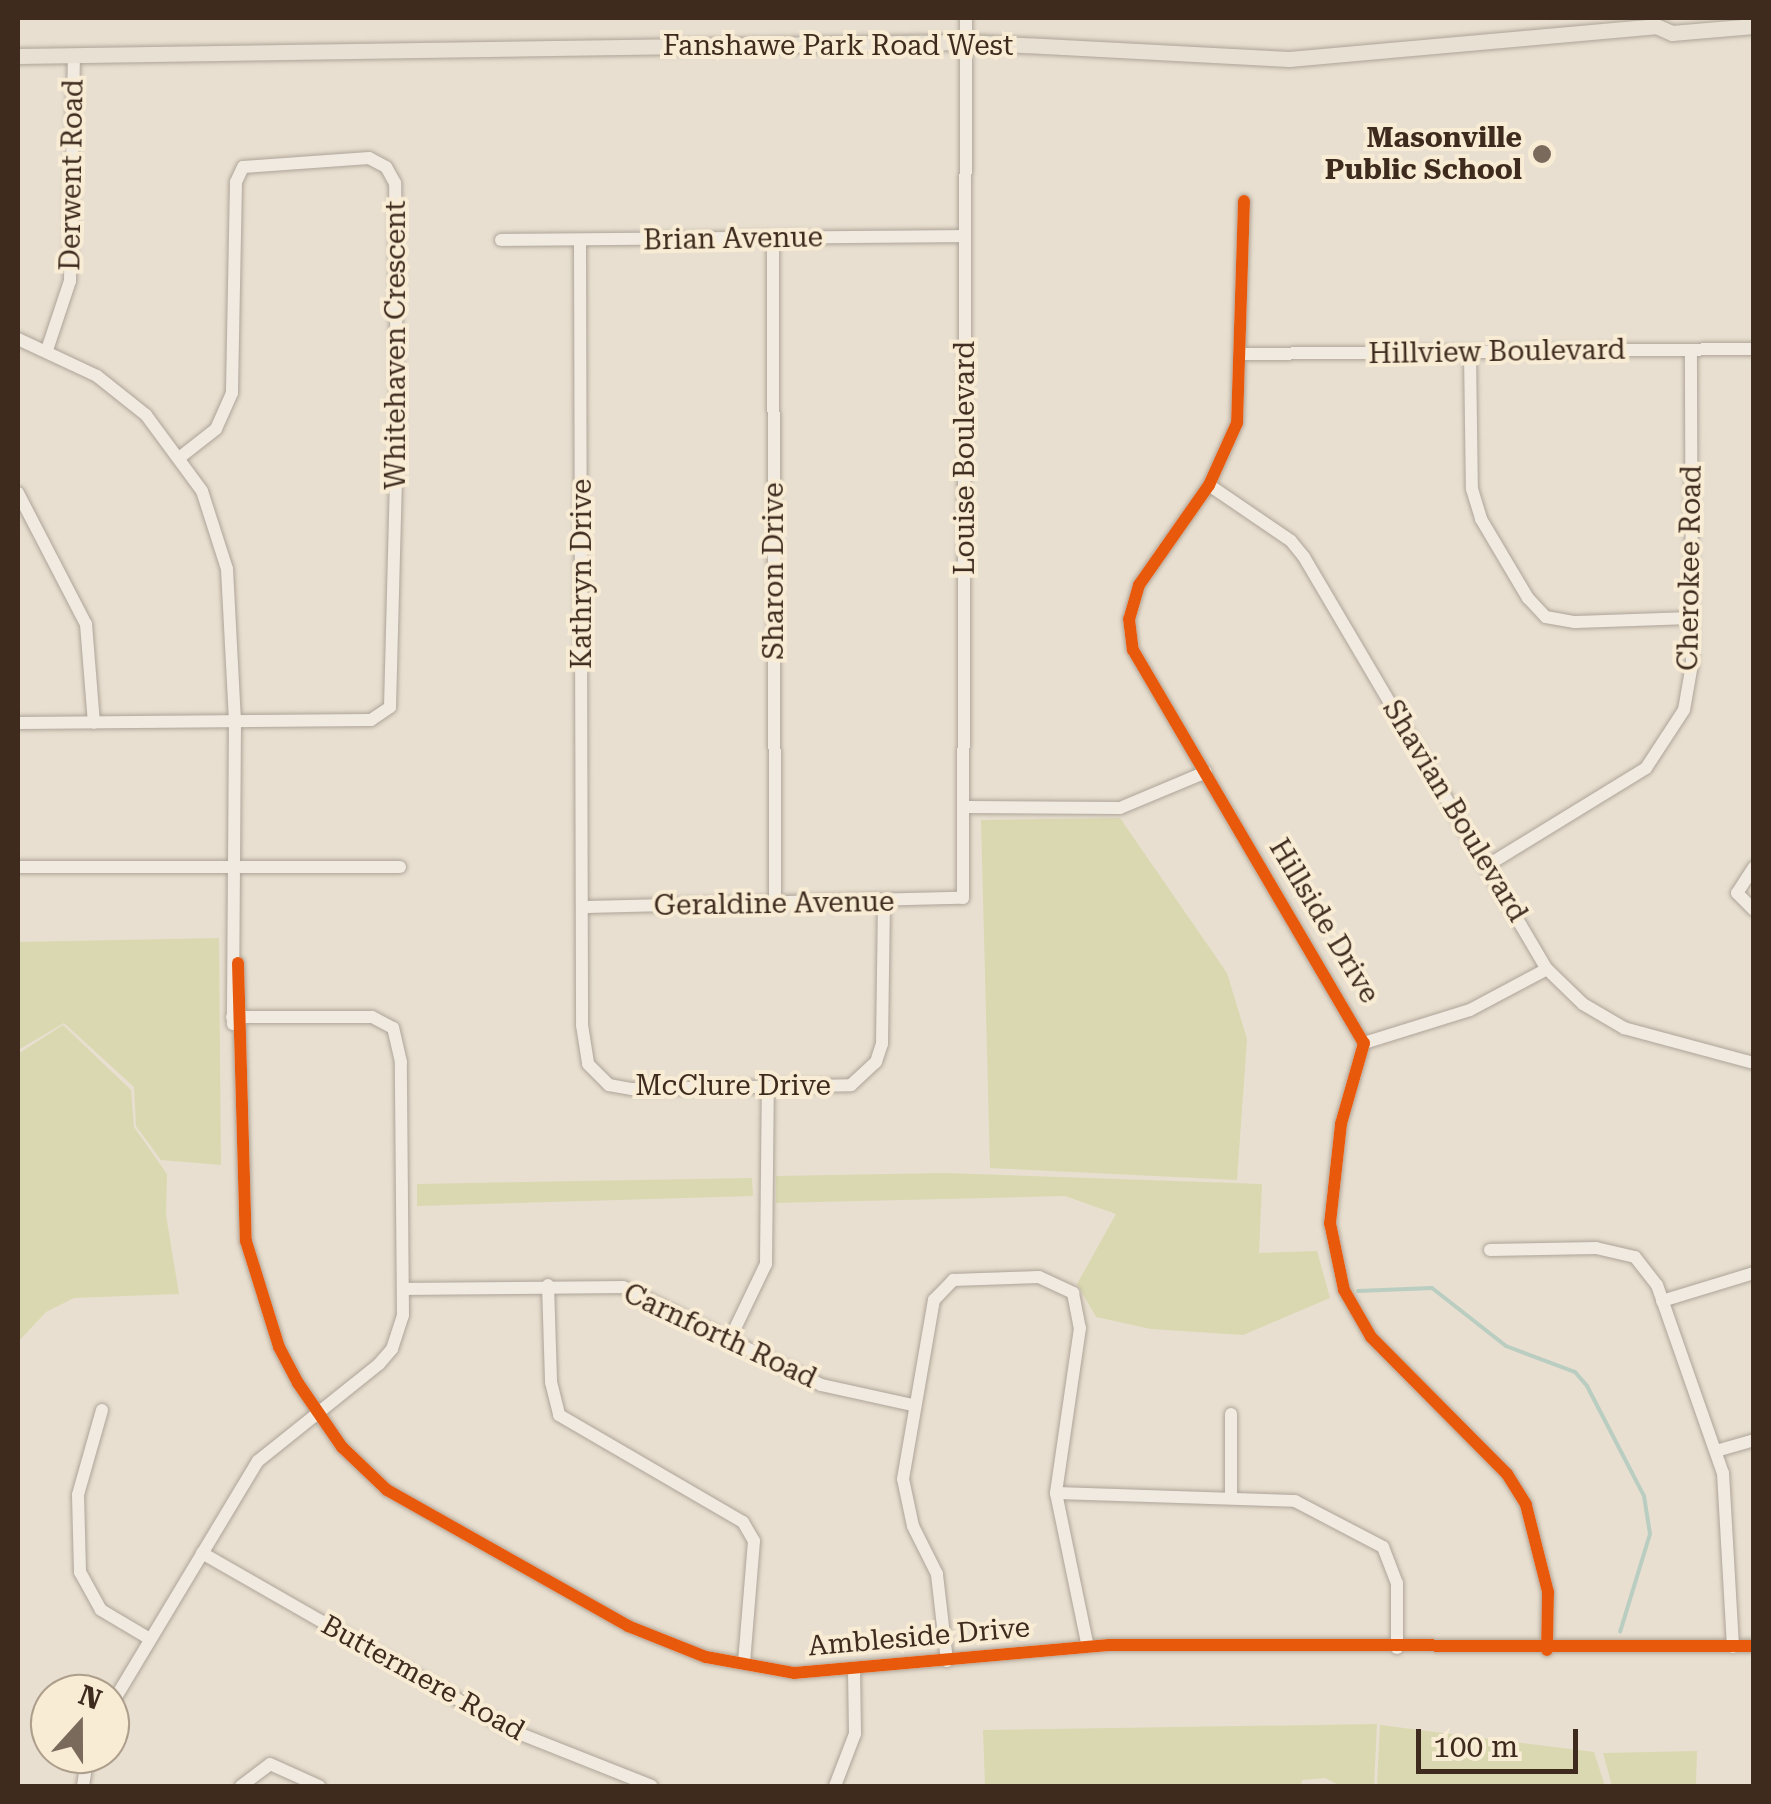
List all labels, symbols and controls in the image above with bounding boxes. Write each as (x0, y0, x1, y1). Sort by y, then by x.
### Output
street label: Fanshawe Park Road West (663, 29, 1013, 63)
street label: Derwent Road (54, 79, 90, 271)
place label: Masonville Public School (1325, 121, 1522, 187)
marker: Masonville Public School (1531, 143, 1553, 165)
street label: Whitehaven Crescent (379, 200, 413, 490)
street label: Brian Avenue (643, 221, 823, 257)
street label: Hillview Boulevard (1368, 333, 1626, 371)
street label: Louise Boulevard (948, 341, 982, 575)
street label: Cherokee Road (1671, 465, 1709, 671)
street label: Kathryn Drive (565, 479, 599, 669)
street label: Sharon Drive (757, 482, 791, 660)
street label: Shavian Boulevard (1376, 694, 1534, 928)
street label: Hillside Drive (1262, 833, 1386, 1009)
street label: Geraldine Avenue (653, 885, 895, 923)
street label: McClure Drive (635, 1069, 831, 1103)
street label: Carnforth Road (618, 1277, 822, 1395)
street label: Buttermere Road (316, 1608, 530, 1748)
street label: Ambleside Drive (807, 1611, 1031, 1663)
north arrow (30, 1674, 130, 1774)
text: N (74, 1678, 106, 1717)
scale bar (1421, 1709, 1584, 1771)
text: 100 m (1433, 1729, 1518, 1764)

